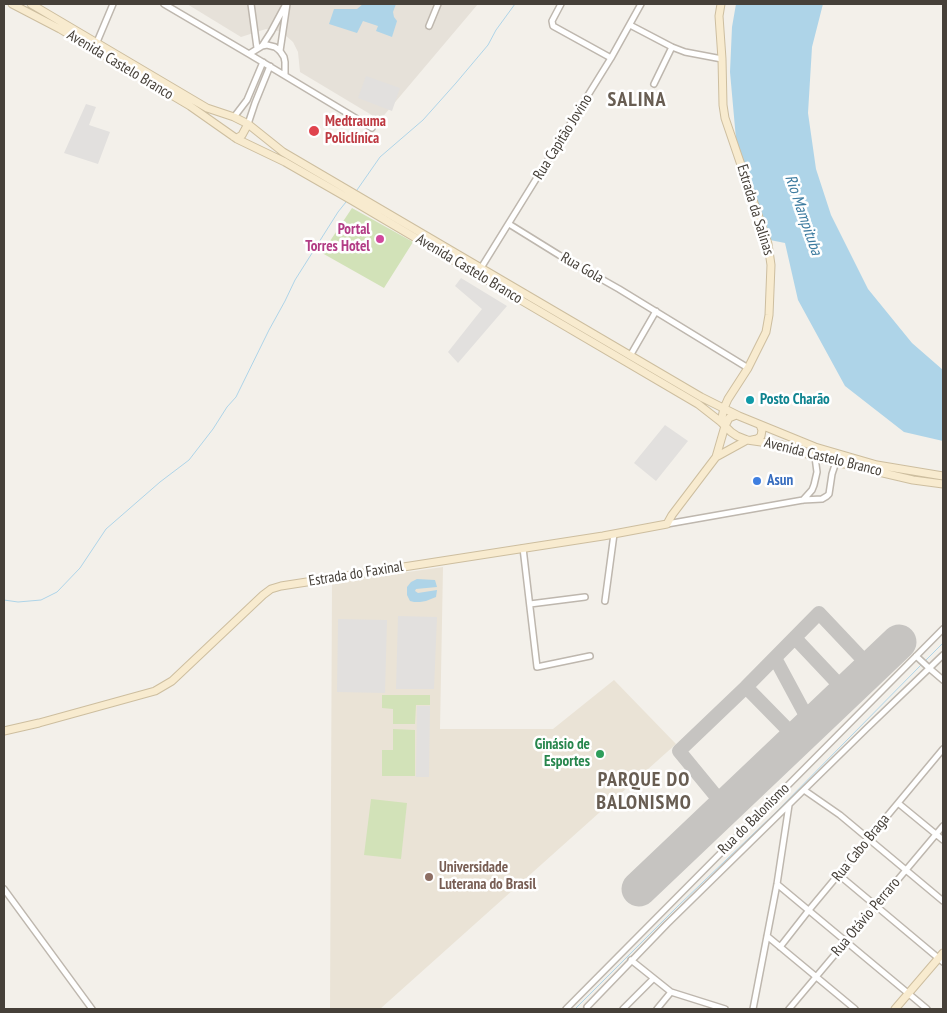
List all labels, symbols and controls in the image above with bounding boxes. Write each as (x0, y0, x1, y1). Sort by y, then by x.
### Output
street label: Avenida Castelo Branco (64, 26, 176, 104)
district label: SALINA (607, 88, 667, 112)
street label: Rua Capitão Jovino (530, 91, 596, 183)
place label: Medtrauma Policlínica (325, 113, 386, 148)
marker: Medtrauma Policlínica (307, 124, 321, 138)
street label: Estrada da Salinas (733, 162, 777, 258)
water label: Rio Mampituba (780, 172, 826, 258)
place label: Portal Torres Hotel (305, 221, 370, 256)
street label: Avenida Castelo Branco (413, 230, 525, 308)
marker: Portal Torres Hotel (374, 233, 386, 245)
street label: Rua Gola (557, 249, 607, 287)
place label: Posto Charão (760, 391, 830, 409)
marker: Posto Charão (744, 394, 756, 406)
street label: Avenida Castelo Branco (762, 434, 884, 480)
place label: Asun (767, 472, 793, 490)
marker: Asun (751, 475, 763, 487)
street label: Estrada do Faxinal (308, 558, 404, 590)
place label: Ginásio de Esportes (535, 736, 590, 771)
marker: Ginásio de Esportes (594, 748, 606, 760)
district label: PARQUE DO BALONISMO (595, 768, 693, 815)
street label: Rua do Balonismo (715, 780, 793, 858)
street label: Rua Cabo Braga (828, 811, 894, 885)
place label: Universidade Luterana do Brasil (439, 859, 536, 894)
marker: Universidade Luterana do Brasil (423, 871, 435, 883)
street label: Rua Otávio Perraro (828, 874, 904, 960)

